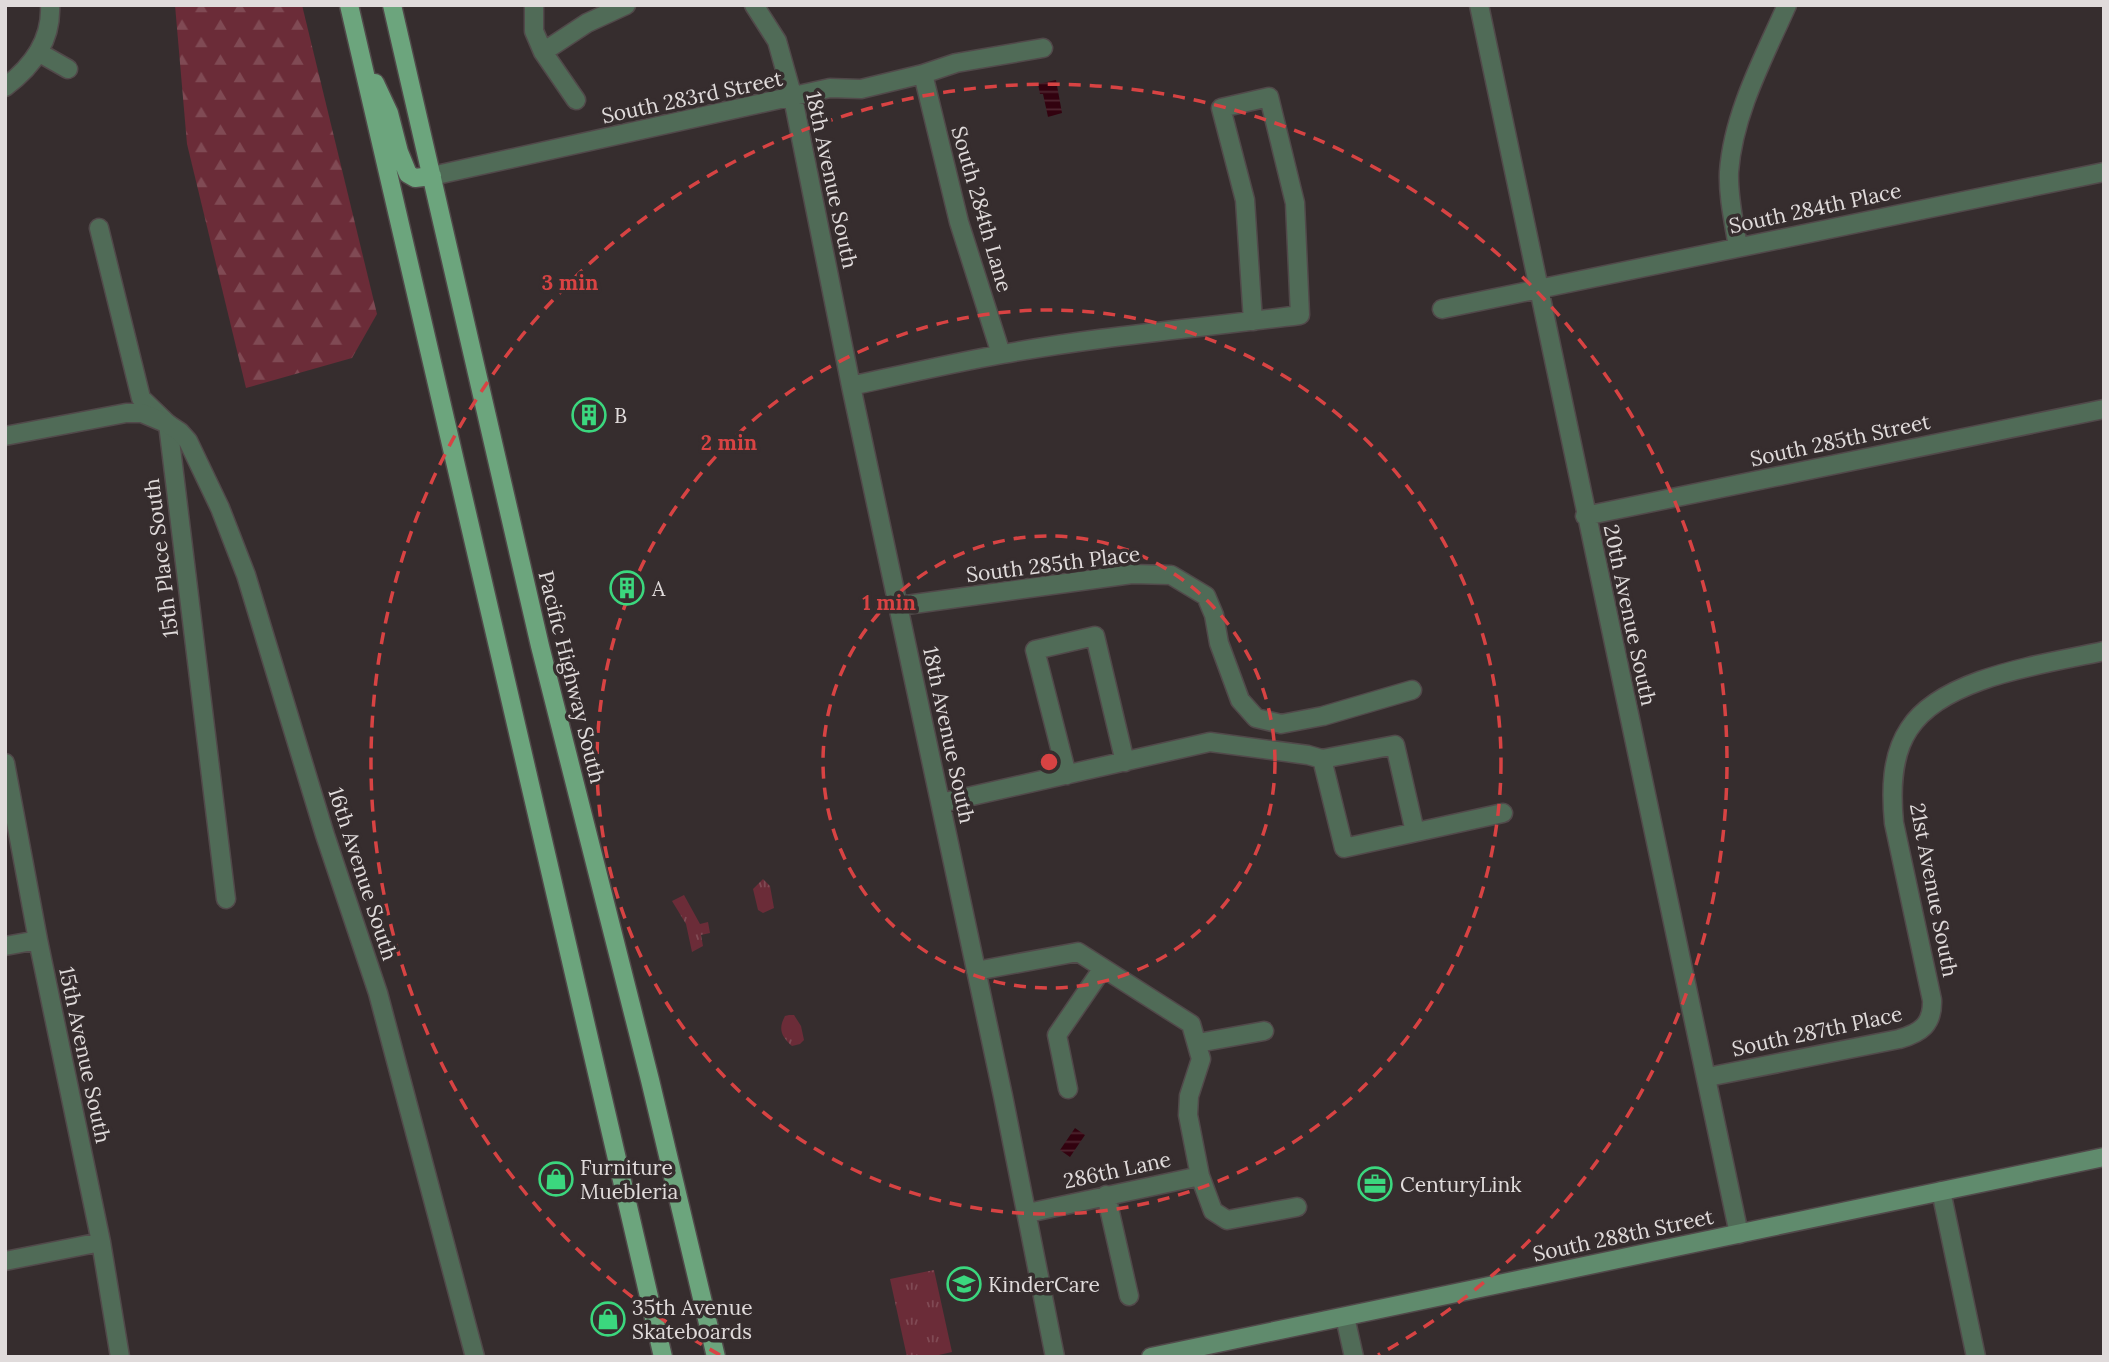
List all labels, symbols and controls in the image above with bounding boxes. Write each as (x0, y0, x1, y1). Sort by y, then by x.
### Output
street label: South 283rd Street (599, 64, 786, 129)
street label: 18th Avenue South (800, 89, 864, 271)
street label: South 284th Lane (945, 123, 1019, 295)
street label: South 284th Place (1726, 177, 1904, 239)
text: 3 min (542, 269, 598, 296)
building icon: B (570, 396, 608, 434)
place label: B (614, 402, 627, 429)
street label: South 285th Street (1748, 408, 1933, 472)
text: 2 min (701, 429, 757, 456)
street label: 15th Place South (138, 477, 184, 639)
street label: 20th Avenue South (1598, 522, 1662, 708)
street label: South 285th Place (964, 540, 1142, 588)
street label: Pacific Highway South (532, 568, 612, 786)
building icon: A (608, 569, 646, 607)
place label: A (651, 575, 666, 602)
text: 1 min (862, 589, 916, 616)
street label: 18th Avenue South (917, 644, 981, 826)
centre of rings (1037, 750, 1061, 774)
street label: 16th Avenue South (322, 784, 404, 964)
street label: 21st Avenue South (1904, 801, 1964, 979)
street label: 15th Avenue South (53, 964, 117, 1146)
street label: South 287th Place (1729, 1000, 1905, 1062)
street label: 286th Lane (1061, 1145, 1173, 1195)
place label: Furniture Muebleria (580, 1154, 679, 1205)
shop icon: Furniture Muebleria (537, 1160, 575, 1198)
office icon: CenturyLink (1356, 1165, 1394, 1203)
place label: CenturyLink (1400, 1171, 1522, 1198)
street label: South 288th Street (1530, 1203, 1716, 1267)
school or university icon: KinderCare (945, 1265, 983, 1303)
place label: KinderCare (988, 1271, 1100, 1298)
place label: 35th Avenue Skateboards (632, 1294, 753, 1345)
shop icon: 35th Avenue Skateboards (589, 1300, 627, 1338)

